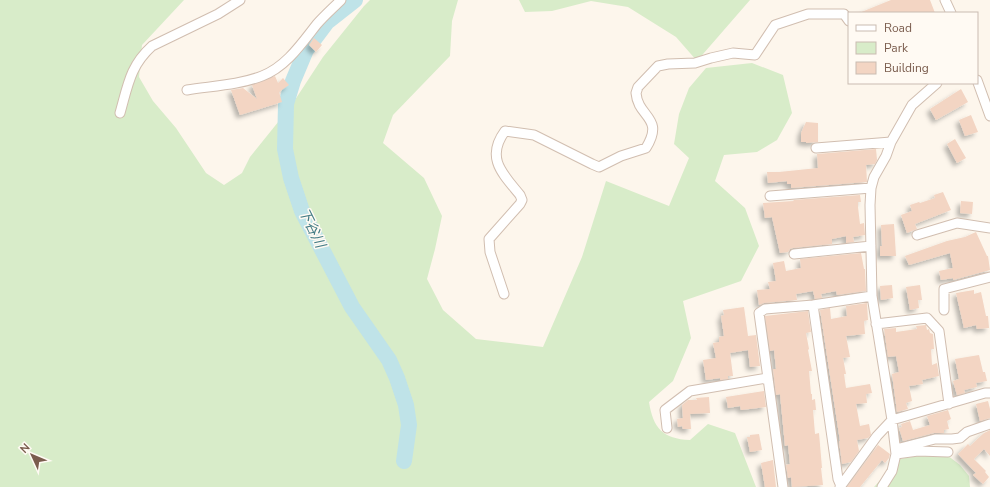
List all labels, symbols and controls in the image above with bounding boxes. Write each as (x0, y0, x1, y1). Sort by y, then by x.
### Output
legend (848, 12, 978, 84)
text: Road (884, 20, 912, 36)
text: Park (884, 40, 909, 56)
text: Building (884, 60, 929, 76)
water label: 下谷川 (294, 205, 331, 253)
north arrow (12, 435, 52, 475)
text: N (17, 440, 33, 457)

